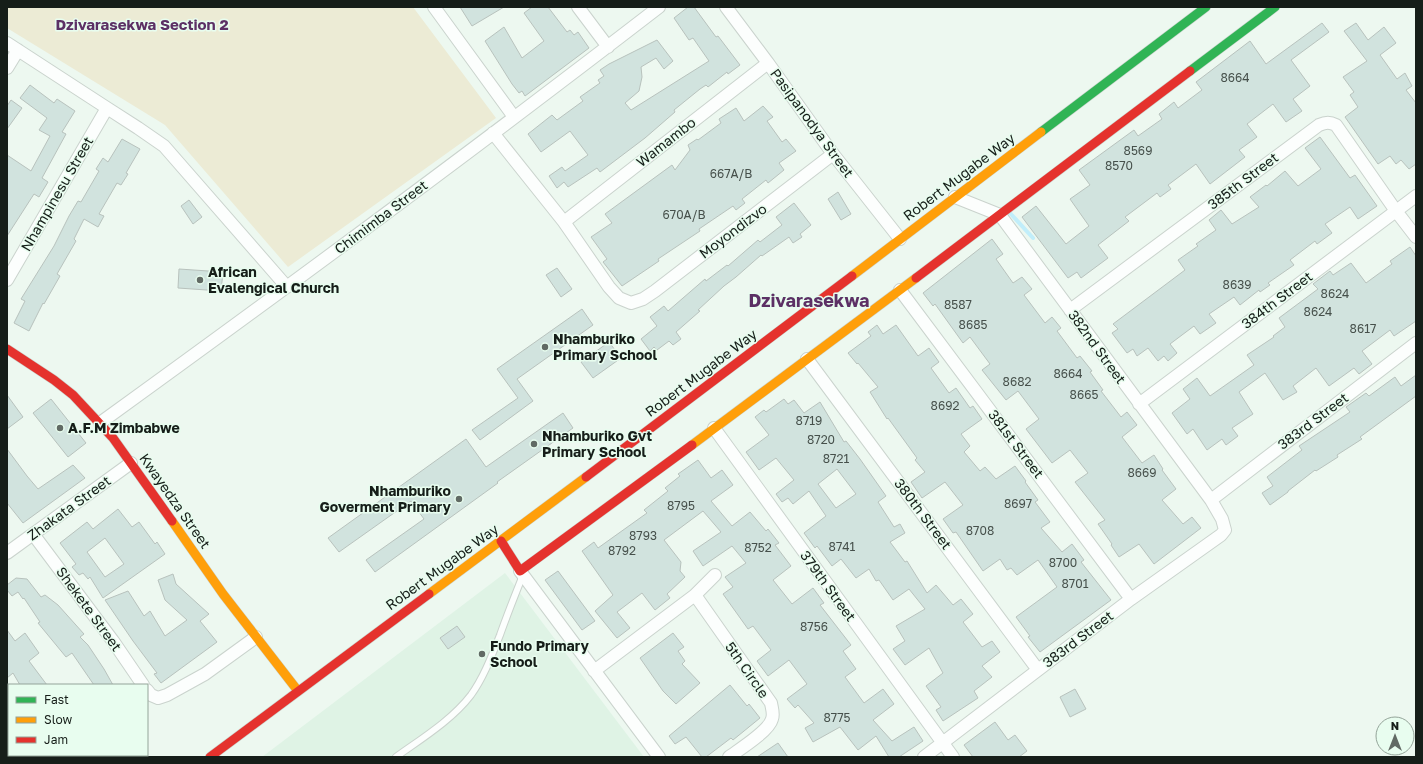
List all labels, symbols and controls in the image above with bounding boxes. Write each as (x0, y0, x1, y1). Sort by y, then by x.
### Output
district label: Dzivarasekwa Section 2 (55, 15, 229, 33)
street label: Pasipanodya Street (767, 65, 858, 181)
house number: 8664 (1220, 70, 1250, 85)
street label: Wamambo (633, 113, 699, 170)
street label: Robert Mugabe Way (900, 129, 1018, 224)
street label: Nhampinesu Street (17, 133, 96, 254)
house number: 8569 (1124, 143, 1152, 158)
street label: 385th Street (1204, 149, 1281, 213)
house number: 8570 (1105, 158, 1133, 173)
house number: 667A/B (710, 166, 752, 181)
street label: Chimimba Street (331, 176, 430, 257)
street label: Moyondizvo (696, 200, 770, 262)
house number: 670A/B (663, 207, 705, 222)
place label: African Evalengical Church (208, 263, 339, 296)
street label: 384th Street (1238, 267, 1316, 332)
marker: African Evalengical Church (195, 275, 205, 285)
house number: 8639 (1223, 277, 1251, 292)
house number: 8624 (1321, 286, 1349, 301)
district label: Dzivarasekwa (749, 289, 869, 311)
house number: 8587 (944, 297, 972, 312)
house number: 8624 (1304, 304, 1332, 319)
street label: 382nd Street (1065, 307, 1130, 387)
house number: 8685 (959, 317, 987, 332)
house number: 8617 (1350, 321, 1376, 336)
street label: Robert Mugabe Way (642, 325, 760, 420)
place label: Nhamburiko Primary School (553, 330, 657, 363)
marker: Nhamburiko Primary School (540, 342, 550, 352)
house number: 8664 (1053, 366, 1083, 381)
house number: 8682 (1003, 374, 1031, 389)
house number: 8665 (1070, 387, 1098, 402)
street label: 383rd Street (1274, 389, 1351, 453)
house number: 8692 (931, 398, 959, 413)
street label: 381st Street (985, 406, 1048, 481)
house number: 8719 (796, 413, 822, 428)
place label: A.F.M Zimbabwe (68, 419, 180, 436)
marker: A.F.M Zimbabwe (55, 423, 65, 433)
place label: Nhamburiko Gvt Primary School (542, 427, 652, 460)
house number: 8720 (807, 432, 835, 447)
marker: Nhamburiko Gvt Primary School (529, 439, 539, 449)
street label: Kwayedza Street (136, 450, 215, 552)
house number: 8721 (823, 451, 849, 466)
house number: 8669 (1127, 465, 1157, 480)
street label: Zhakata Street (24, 472, 114, 544)
street label: 380th Street (891, 475, 956, 553)
place label: Nhamburiko Goverment Primary (319, 482, 452, 515)
marker: Nhamburiko Goverment Primary (454, 494, 464, 504)
house number: 8697 (1004, 496, 1032, 511)
house number: 8795 (667, 498, 695, 513)
street label: Robert Mugabe Way (382, 520, 501, 613)
house number: 8708 (966, 523, 994, 538)
house number: 8793 (629, 528, 657, 543)
house number: 8741 (829, 539, 856, 554)
house number: 8752 (744, 540, 772, 555)
house number: 8792 (608, 543, 636, 558)
street label: 379th Street (797, 547, 860, 624)
house number: 8700 (1049, 555, 1077, 570)
street label: Shekete Street (53, 563, 126, 654)
house number: 8701 (1062, 576, 1089, 591)
street label: 383rd Street (1039, 607, 1116, 671)
house number: 8756 (800, 619, 828, 634)
place label: Fundo Primary School (490, 637, 589, 670)
street label: 5th Circle (722, 638, 773, 701)
marker: Fundo Primary School (477, 649, 487, 659)
legend (8, 684, 148, 756)
text: Fast (44, 692, 69, 707)
house number: 8775 (823, 710, 851, 725)
text: Slow (44, 712, 72, 727)
north arrow (1375, 716, 1415, 756)
text: N (1391, 719, 1399, 732)
text: Jam (44, 732, 68, 747)

